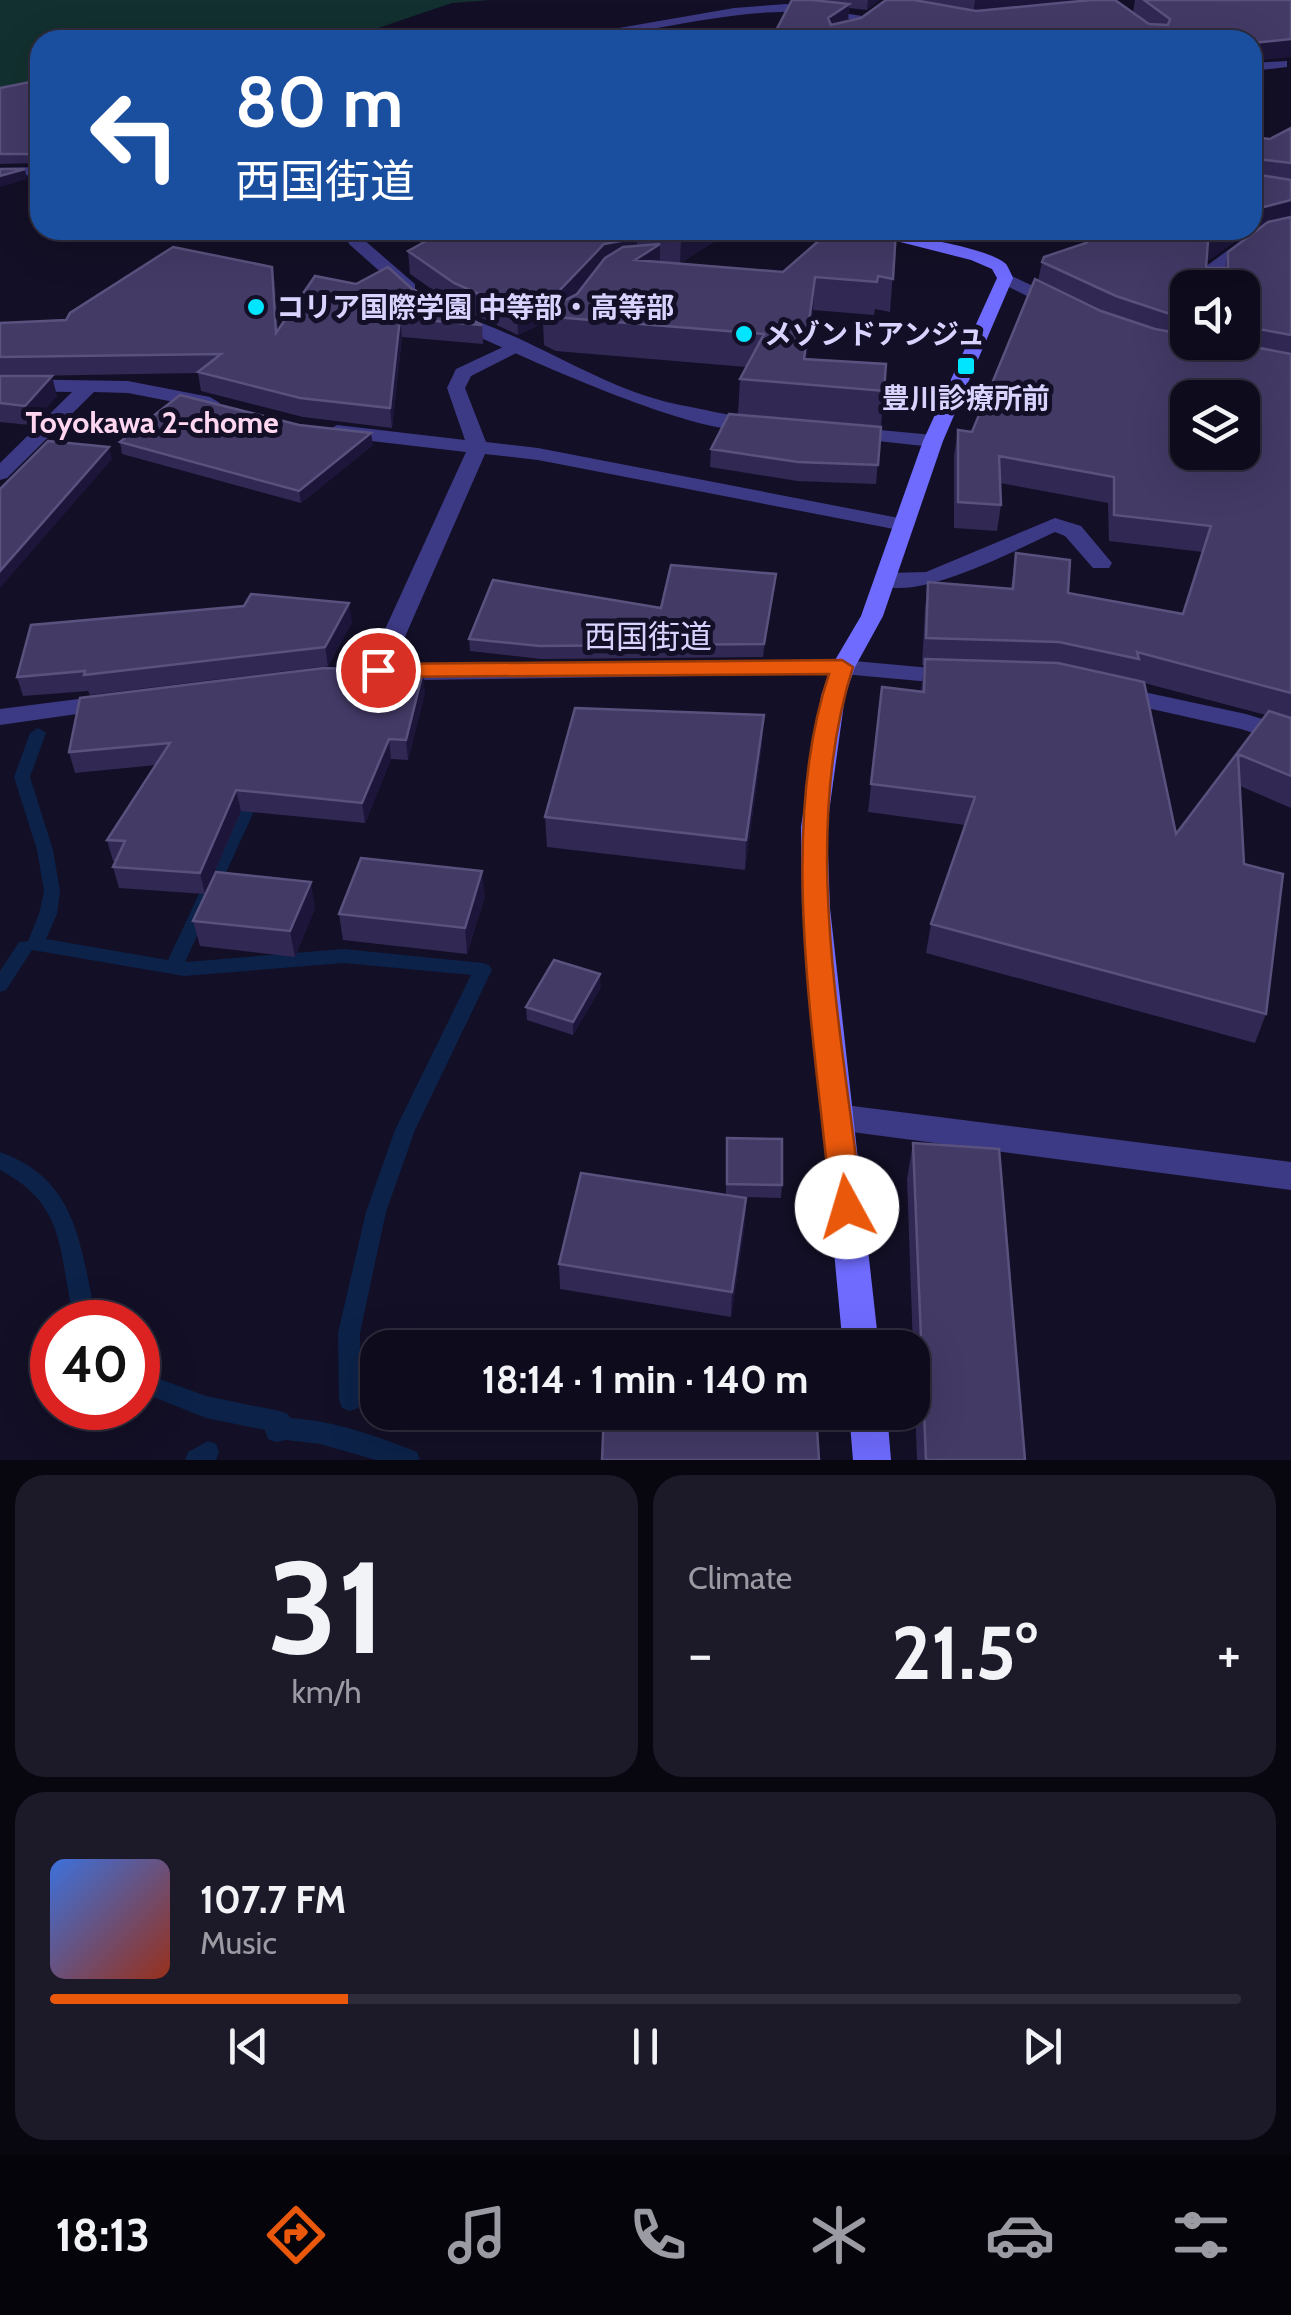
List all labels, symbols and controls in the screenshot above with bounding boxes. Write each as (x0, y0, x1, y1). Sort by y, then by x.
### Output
text: 80 m (235, 59, 403, 145)
icon: left (70, 70, 200, 200)
text: 西国街道 (235, 154, 415, 208)
map controls (1170, 270, 1260, 470)
button: sound (1170, 270, 1260, 360)
place label: コリア国際学園 中等部・高等部 (276, 290, 674, 324)
marker: コリア国際学園 中等部・高等部 (245, 296, 267, 318)
place label: メゾンドアンジュ (764, 317, 985, 351)
marker: メゾンドアンジュ (733, 323, 755, 345)
marker: 豊川診療所前 (955, 355, 977, 377)
button: layers (1170, 380, 1260, 470)
place label: 豊川診療所前 (882, 381, 1050, 415)
district label: Toyokawa 2-chome (25, 404, 279, 441)
street label: 西国街道 (584, 617, 712, 656)
pin (336, 628, 421, 713)
icon: arrive (351, 643, 406, 698)
position arrow (795, 1155, 899, 1259)
speed limit sign: 40 (30, 1300, 160, 1430)
text: 18:14 · 1 min · 140 m (482, 1356, 808, 1403)
text: 31 (267, 1528, 386, 1686)
text: Climate (688, 1558, 792, 1597)
text: 21.5° (892, 1607, 1037, 1698)
text: − (688, 1620, 712, 1687)
text: + (1217, 1620, 1241, 1687)
text: km/h (291, 1672, 362, 1711)
text: 107.7 FM (200, 1876, 346, 1923)
text: Music (200, 1923, 277, 1962)
icon: previous (221, 2019, 276, 2074)
icon: pause (618, 2019, 673, 2074)
icon: next (1015, 2019, 1070, 2074)
icon: directions (261, 2200, 331, 2270)
icon: music (442, 2200, 512, 2270)
icon: phone (623, 2200, 693, 2270)
icon: climate (804, 2200, 874, 2270)
icon: car (985, 2200, 1055, 2270)
icon: filters (1166, 2200, 1236, 2270)
text: 18:13 (55, 2208, 150, 2262)

